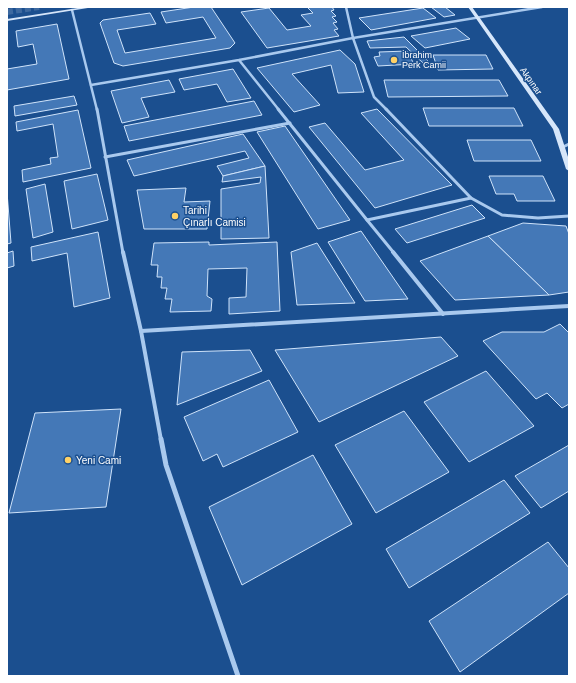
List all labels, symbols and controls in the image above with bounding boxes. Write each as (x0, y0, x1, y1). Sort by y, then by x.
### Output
place label: İbrahim Perk Camii (402, 50, 446, 70)
marker: İbrahim Perk Camii (389, 55, 399, 65)
street label: Akpınar (518, 65, 544, 97)
place label: Tarihi Çınarlı Camisi (183, 205, 246, 228)
marker: Tarihi Çınarlı Camisi (170, 211, 180, 221)
marker: Yeni Cami (63, 455, 73, 465)
place label: Yeni Cami (76, 455, 121, 466)

